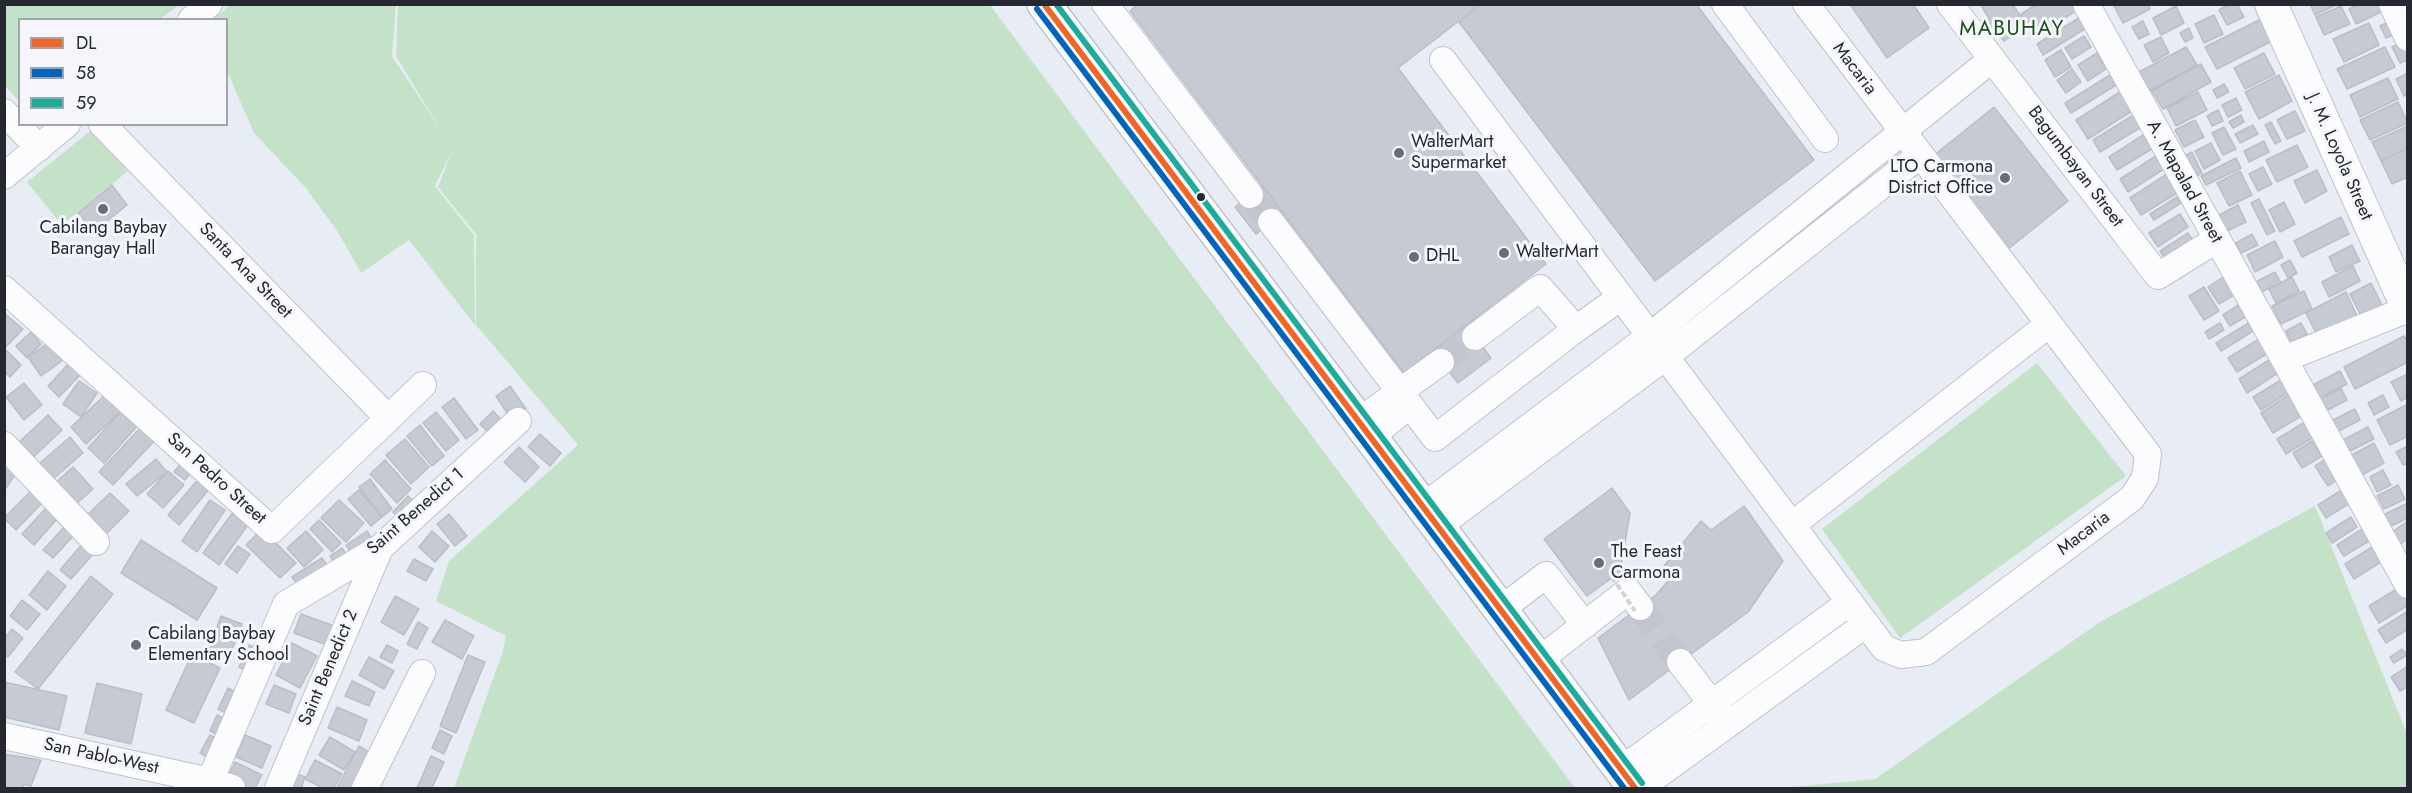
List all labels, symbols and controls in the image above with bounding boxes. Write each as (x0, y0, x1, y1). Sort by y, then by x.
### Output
district label: MABUHAY (1959, 17, 2065, 43)
legend (18, 18, 228, 126)
text: DL (76, 30, 96, 56)
street label: Macaria (1827, 39, 1881, 99)
text: 58 (76, 60, 96, 86)
text: 59 (76, 90, 97, 116)
street label: J. M. Loyola Street (2301, 90, 2377, 224)
street label: Bagumbayan Street (2023, 102, 2127, 232)
street label: A. Mapalad Street (2141, 117, 2227, 247)
place label: WalterMart Supermarket (1411, 132, 1506, 174)
marker: WalterMart Supermarket (1392, 146, 1406, 160)
place label: LTO Carmona District Office (1888, 157, 1993, 200)
marker: LTO Carmona District Office (1998, 171, 2012, 185)
unlabelled marker (1195, 191, 1207, 203)
marker: Cabilang Baybay Barangay Hall (96, 202, 110, 216)
place label: Cabilang Baybay Barangay Hall (39, 218, 167, 260)
street label: Santa Ana Street (194, 219, 296, 323)
place label: WalterMart (1516, 242, 1598, 264)
place label: DHL (1426, 246, 1459, 268)
marker: WalterMart (1497, 246, 1511, 260)
marker: DHL (1407, 250, 1421, 264)
street label: San Pedro Street (162, 429, 270, 529)
street label: Saint Benedict 1 (363, 464, 469, 560)
street label: Macaria (2054, 507, 2114, 561)
place label: The Feast Carmona (1611, 542, 1681, 584)
marker: The Feast Carmona (1592, 556, 1606, 570)
street label: Saint Benedict 2 (295, 607, 363, 729)
place label: Cabilang Baybay Elementary School (148, 624, 289, 666)
marker: Cabilang Baybay Elementary School (129, 638, 143, 652)
street label: San Pablo-West (42, 734, 160, 780)

